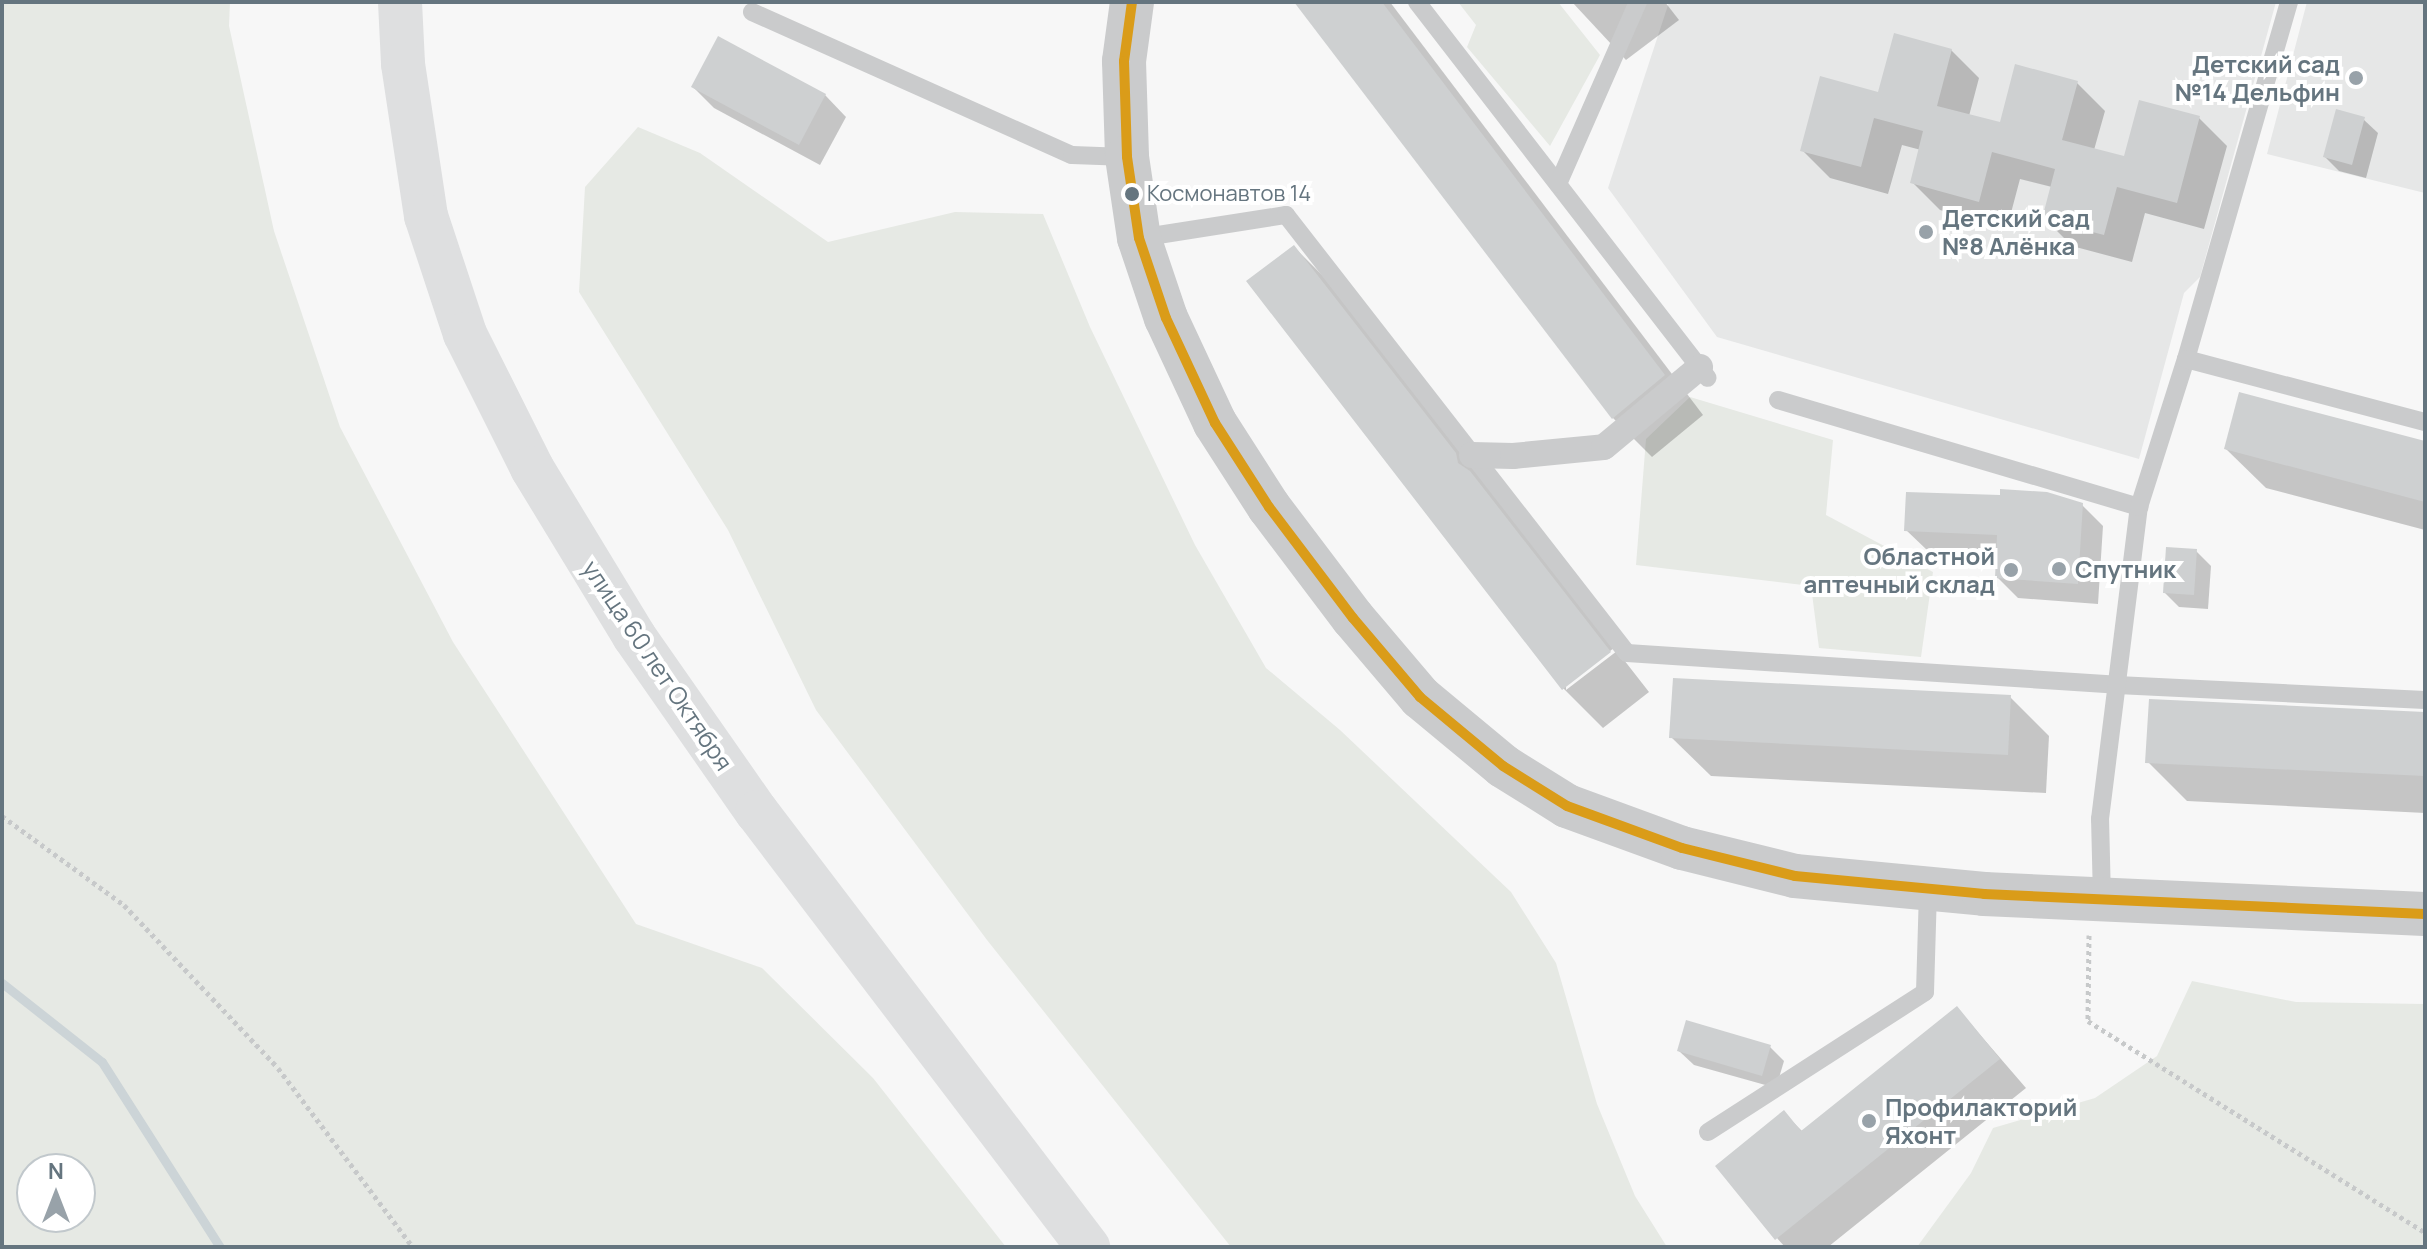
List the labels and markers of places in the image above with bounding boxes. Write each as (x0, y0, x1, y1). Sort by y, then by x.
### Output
place label: Детский сад №14 Дельфин (2175, 50, 2340, 106)
marker: Детский сад №14 Дельфин (2347, 69, 2365, 87)
place label: Космонавтов 14 (1147, 181, 1311, 207)
marker: Космонавтов 14 (1124, 186, 1140, 202)
place label: Детский сад №8 Алёнка (1942, 204, 2090, 260)
marker: Детский сад №8 Алёнка (1917, 223, 1935, 241)
place label: Областной аптечный склад (1803, 542, 1995, 598)
place label: Спутник (2075, 555, 2176, 583)
marker: Спутник (2050, 560, 2068, 578)
marker: Областной аптечный склад (2002, 561, 2020, 579)
place label: Профилакторий Яхонт (1885, 1093, 2077, 1149)
marker: Профилакторий Яхонт (1860, 1112, 1878, 1130)

